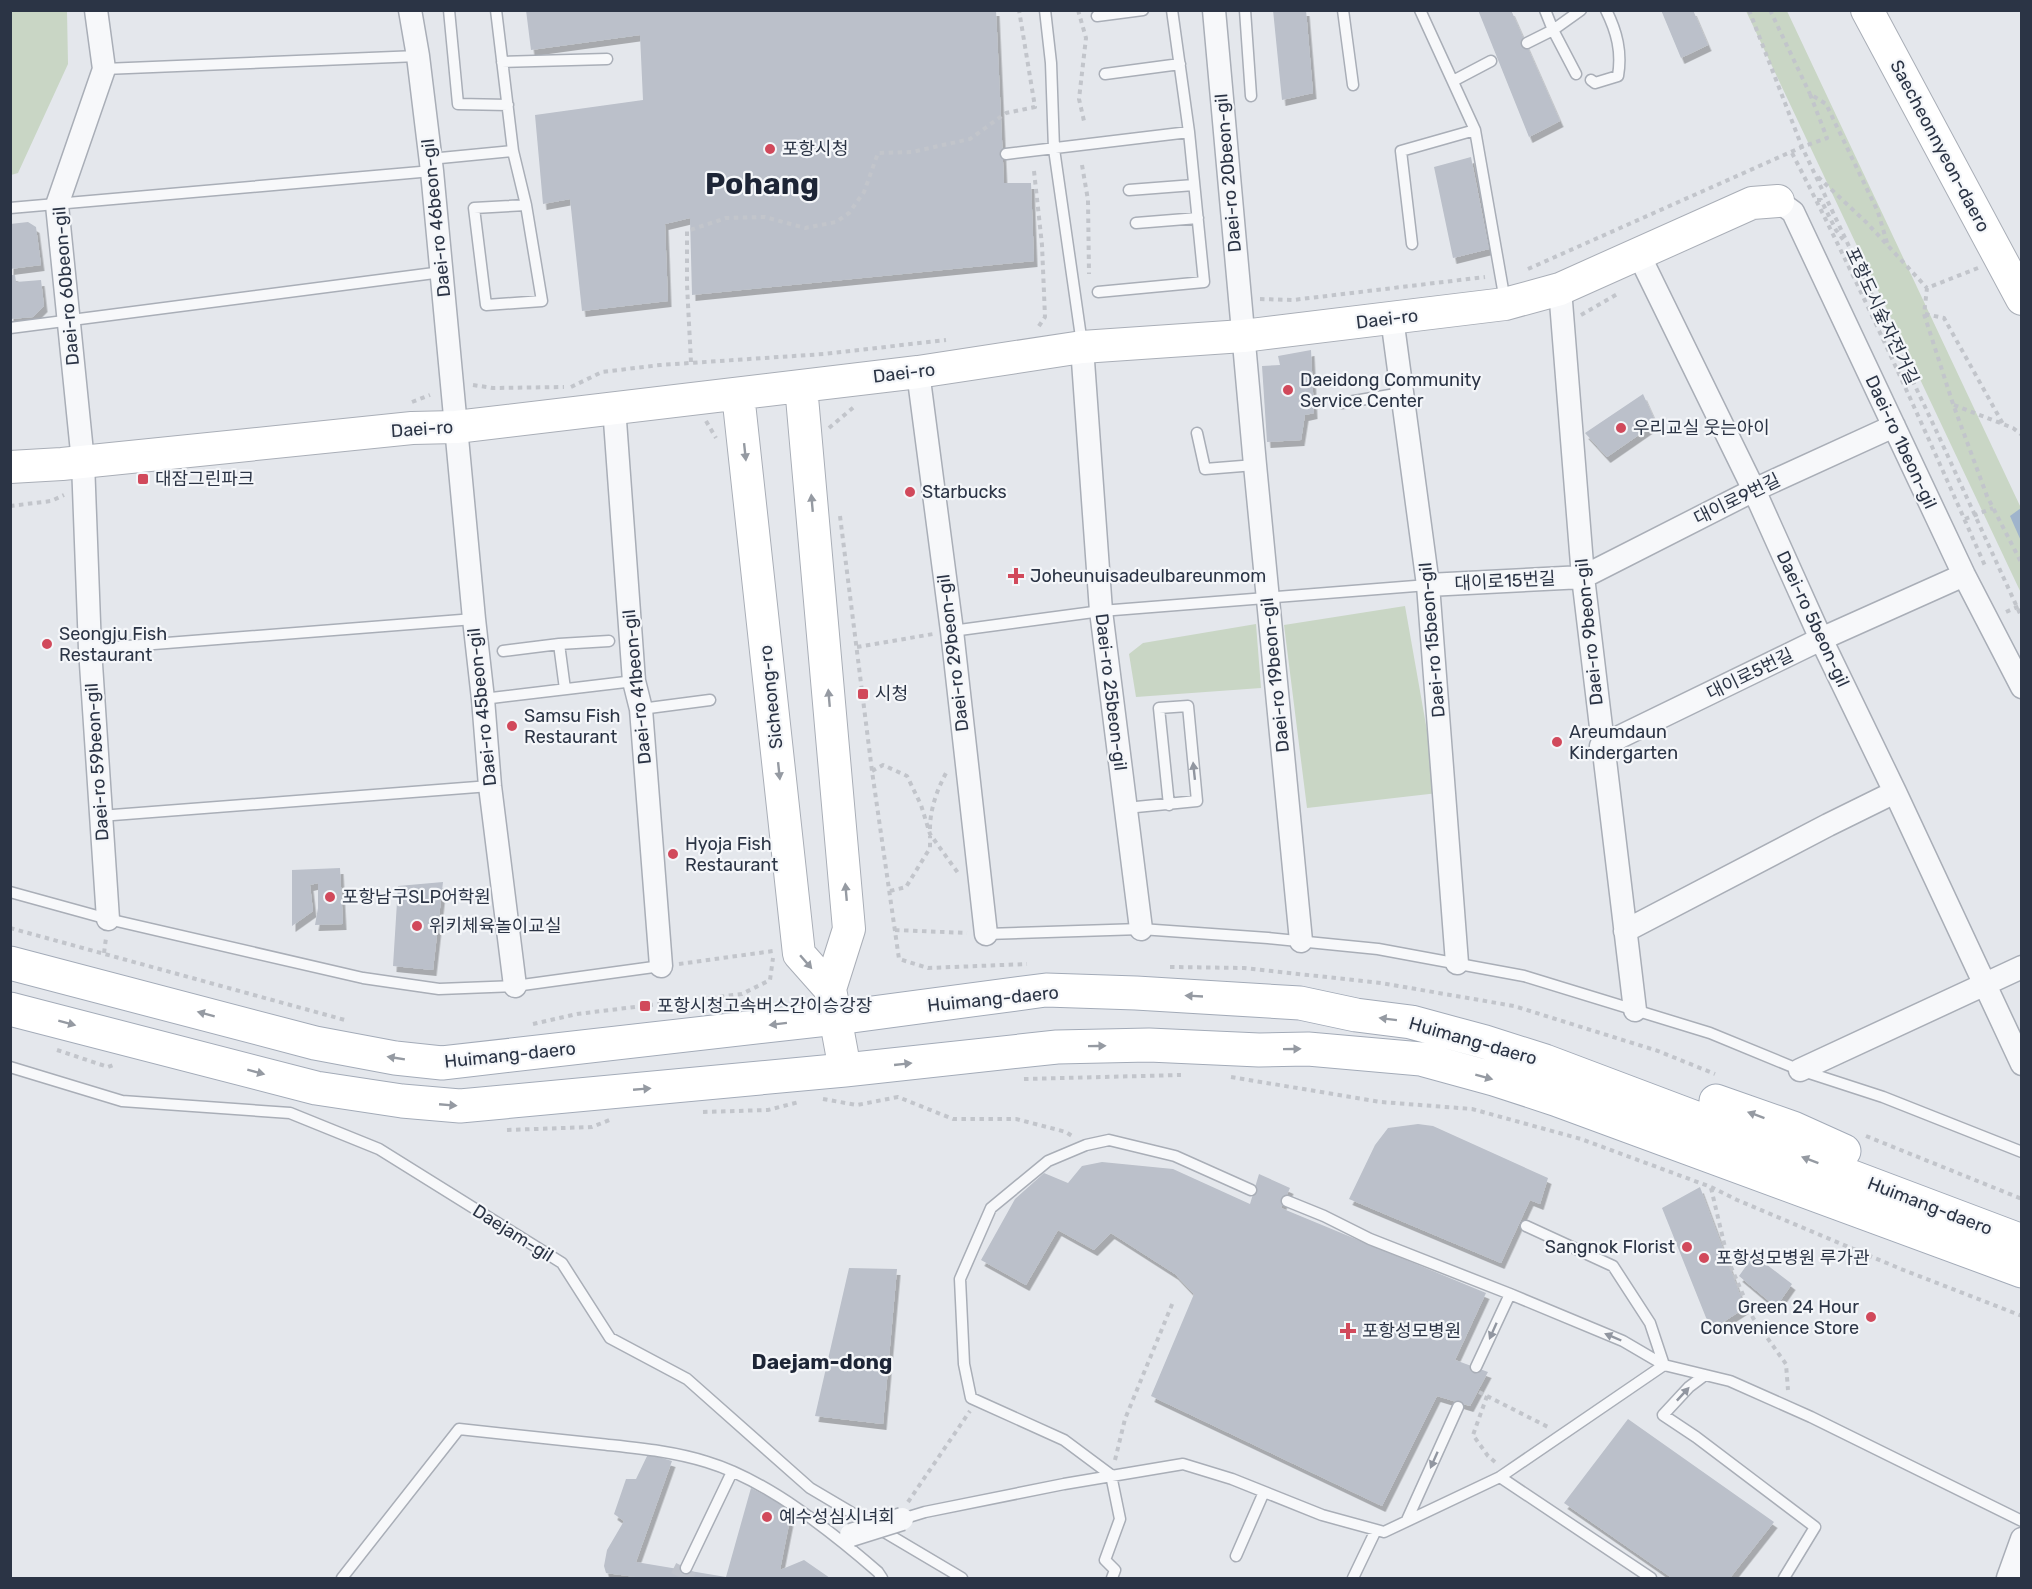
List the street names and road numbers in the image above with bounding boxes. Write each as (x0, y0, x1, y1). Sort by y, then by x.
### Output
street label: Saecheonnyeon-daero (1885, 56, 1995, 236)
street label: Daei-ro 20beon-gil (1210, 93, 1246, 253)
street label: Daei-ro 46beon-gil (417, 138, 455, 298)
street label: Daei-ro 60beon-gil (48, 206, 84, 366)
street label: 포항도시숲자전거길 (1841, 244, 1923, 388)
street label: Daei-ro (1355, 304, 1419, 334)
street label: Daei-ro (872, 358, 936, 388)
street label: Daei-ro 1beon-gil (1860, 372, 1942, 512)
street label: Daei-ro (390, 416, 454, 442)
street label: 대이로9번길 (1690, 469, 1784, 529)
street label: Daei-ro 5beon-gil (1772, 547, 1854, 691)
street label: Daei-ro 9beon-gil (1570, 557, 1608, 707)
street label: Daei-ro 15beon-gil (1414, 562, 1450, 718)
street label: 대이로15번길 (1454, 567, 1556, 595)
street label: Daei-ro 29beon-gil (932, 573, 974, 733)
street label: Daei-ro 19beon-gil (1256, 597, 1294, 753)
street label: Daei-ro 41beon-gil (618, 608, 656, 766)
street label: Daei-ro 25beon-gil (1090, 612, 1132, 772)
street label: Daei-ro 45beon-gil (463, 627, 501, 787)
street label: Sicheong-ro (755, 644, 787, 750)
street label: 대이로5번길 (1703, 644, 1797, 704)
street label: Daei-ro 59beon-gil (80, 682, 114, 842)
street label: Huimang-daero (926, 981, 1060, 1017)
street label: Huimang-daero (1406, 1012, 1540, 1070)
street label: Huimang-daero (443, 1037, 577, 1073)
street label: Huimang-daero (1864, 1172, 1996, 1240)
street label: Daejam-gil (469, 1200, 557, 1266)

